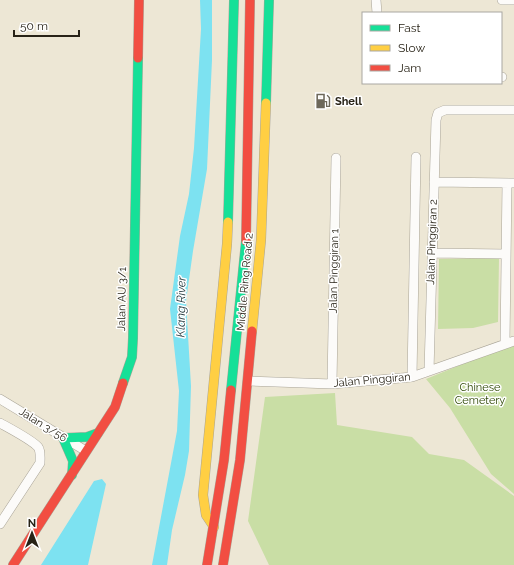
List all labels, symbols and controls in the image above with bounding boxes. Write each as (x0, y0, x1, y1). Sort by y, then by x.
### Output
scale bar (14, 12, 79, 38)
legend (362, 12, 502, 84)
text: 50 m (20, 19, 48, 33)
text: Fast (398, 21, 421, 35)
text: Slow (398, 41, 425, 55)
text: Jam (398, 61, 421, 75)
fuel station icon: Shell (314, 92, 332, 110)
place label: Shell (335, 95, 362, 108)
street label: Jalan Pinggiran 2 (424, 199, 440, 285)
street label: Jalan Pinggiran 1 (327, 228, 341, 314)
street label: Middle Ring Road 2 (234, 232, 256, 332)
street label: Jalan AU 3/1 (115, 266, 129, 331)
water label: Klang River (173, 276, 189, 338)
street label: Jalan Pinggiran (333, 370, 411, 390)
park label: Chinese Cemetery (455, 381, 505, 407)
street label: Jalan 3/56 (17, 405, 70, 445)
north arrow (12, 513, 52, 553)
text: N (28, 517, 36, 530)

